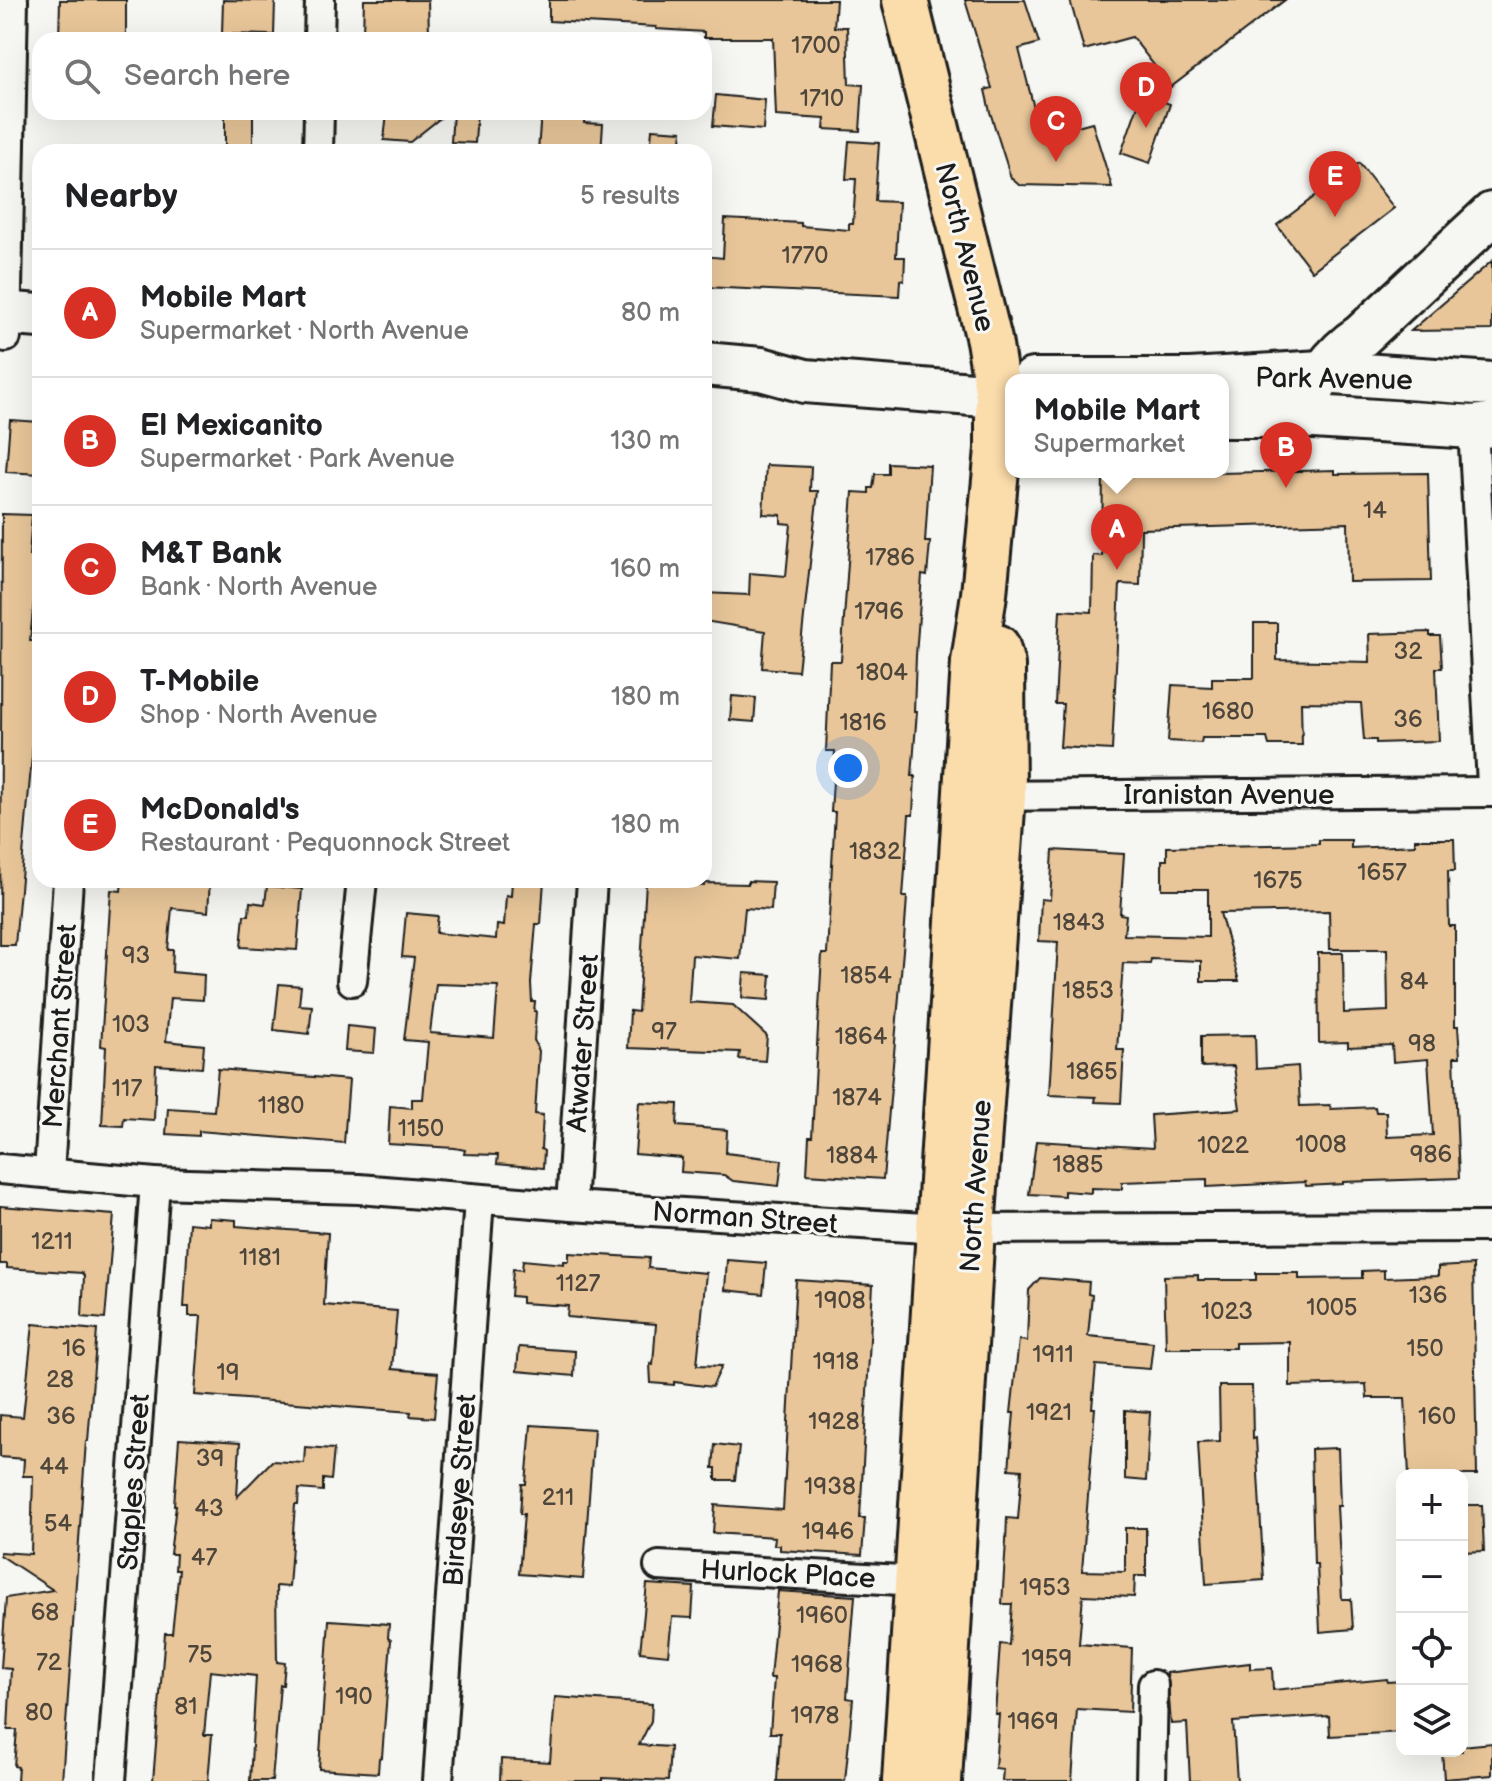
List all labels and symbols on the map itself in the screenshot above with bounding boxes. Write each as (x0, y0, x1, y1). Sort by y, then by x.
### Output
house number: 1700 (791, 31, 841, 60)
pin: D (1120, 62, 1172, 128)
house number: 1710 (800, 84, 844, 113)
pin: C (1030, 96, 1082, 162)
pin: E (1309, 151, 1361, 217)
street label: North Avenue (928, 159, 1001, 335)
house number: 1770 (782, 241, 828, 270)
street label: Park Avenue (1255, 362, 1413, 397)
pin: B (1260, 422, 1312, 488)
house number: 14 (1363, 496, 1387, 525)
pin: A (1091, 504, 1143, 570)
house number: 1786 (865, 543, 915, 572)
house number: 1796 (854, 597, 904, 626)
house number: 32 (1394, 637, 1422, 666)
house number: 1804 (856, 658, 908, 687)
house number: 1680 (1202, 697, 1254, 726)
house number: 36 (1393, 705, 1423, 734)
house number: 1816 (839, 708, 887, 737)
your location (828, 748, 868, 788)
street label: Iranistan Avenue (1123, 779, 1335, 812)
house number: 1832 (849, 837, 901, 866)
house number: 1657 (1357, 858, 1407, 887)
house number: 1675 (1253, 866, 1303, 895)
house number: 1843 (1053, 908, 1105, 937)
street label: Merchant Street (37, 922, 84, 1129)
house number: 93 (122, 941, 150, 970)
street label: Atwater Street (561, 953, 606, 1133)
house number: 1854 (840, 961, 892, 990)
house number: 84 (1400, 967, 1429, 996)
house number: 1853 (1062, 976, 1114, 1005)
house number: 103 (112, 1010, 150, 1039)
house number: 97 (651, 1017, 677, 1046)
house number: 1864 (835, 1022, 888, 1051)
house number: 98 (1408, 1029, 1436, 1058)
house number: 1865 (1066, 1057, 1118, 1086)
house number: 117 (112, 1074, 142, 1103)
house number: 1874 (832, 1083, 882, 1112)
house number: 1180 (258, 1091, 304, 1120)
street label: North Avenue (954, 1099, 999, 1274)
house number: 1150 (398, 1114, 444, 1143)
house number: 1008 (1295, 1130, 1347, 1159)
house number: 1022 (1197, 1131, 1249, 1160)
house number: 986 (1410, 1140, 1452, 1169)
house number: 1884 (826, 1141, 878, 1170)
house number: 1885 (1052, 1150, 1104, 1179)
street label: Norman Street (651, 1196, 839, 1241)
house number: 1211 (31, 1227, 73, 1256)
house number: 1181 (239, 1243, 281, 1272)
house number: 1127 (556, 1269, 600, 1298)
house number: 136 (1409, 1281, 1447, 1310)
house number: 1908 (814, 1286, 866, 1315)
house number: 1005 (1306, 1293, 1358, 1322)
house number: 1023 (1201, 1297, 1253, 1326)
house number: 16 (62, 1334, 86, 1363)
house number: 150 (1406, 1334, 1444, 1363)
house number: 1911 (1032, 1340, 1074, 1369)
house number: 1918 (813, 1347, 859, 1376)
house number: 19 (216, 1358, 240, 1387)
house number: 28 (46, 1365, 74, 1394)
street label: Staples Street (112, 1392, 157, 1572)
street label: Birdseye Street (437, 1392, 484, 1587)
house number: 1921 (1026, 1398, 1072, 1427)
house number: 36 (46, 1402, 76, 1431)
house number: 160 (1418, 1402, 1456, 1431)
house number: 1928 (808, 1407, 860, 1436)
house number: 39 (196, 1444, 224, 1473)
house number: 44 (39, 1452, 69, 1481)
house number: 1938 (804, 1472, 856, 1501)
house number: 211 (542, 1483, 574, 1512)
house number: 43 (194, 1494, 224, 1523)
house number: 54 (44, 1509, 73, 1538)
house number: 1946 (802, 1517, 854, 1546)
house number: 47 (191, 1543, 217, 1572)
street label: Hurlock Place (700, 1553, 876, 1596)
house number: 1953 (1019, 1573, 1071, 1602)
house number: 68 (31, 1598, 59, 1627)
house number: 1960 (796, 1601, 848, 1630)
house number: 75 (187, 1640, 213, 1669)
house number: 1959 (1022, 1644, 1072, 1673)
house number: 72 (36, 1648, 62, 1677)
house number: 1968 (791, 1650, 843, 1679)
house number: 190 (335, 1682, 373, 1711)
house number: 81 (174, 1692, 198, 1721)
house number: 80 (25, 1698, 53, 1727)
house number: 1978 (791, 1701, 839, 1730)
house number: 1969 (1007, 1707, 1059, 1736)

